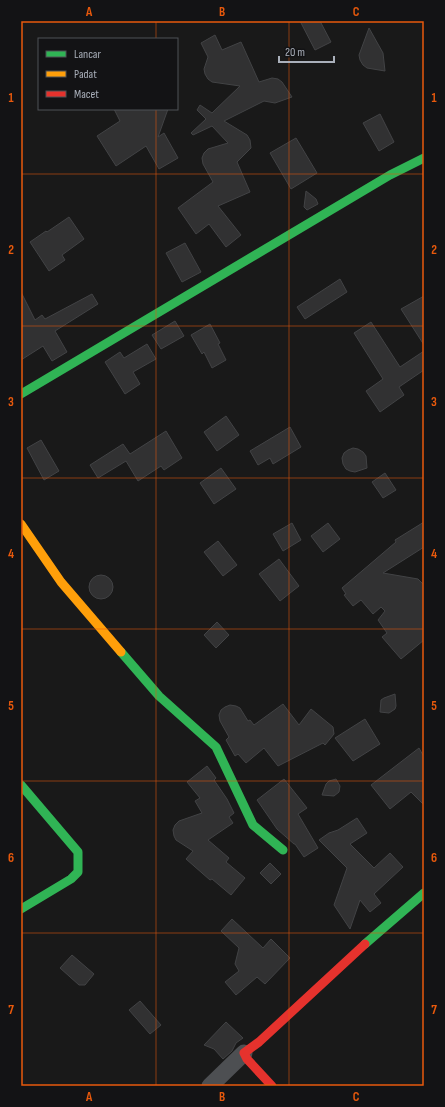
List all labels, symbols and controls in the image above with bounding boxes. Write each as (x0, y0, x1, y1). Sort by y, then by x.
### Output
text: A (85, 4, 93, 20)
text: B (219, 4, 225, 20)
text: C (353, 4, 360, 20)
legend (38, 38, 178, 110)
scale bar (279, 38, 334, 64)
text: 20 m (285, 45, 305, 60)
text: Lancar (74, 47, 101, 62)
text: Padat (74, 67, 97, 82)
text: Macet (74, 87, 99, 102)
text: 1 (8, 90, 14, 106)
text: 1 (431, 90, 437, 106)
text: 2 (8, 242, 14, 258)
text: 2 (431, 242, 437, 258)
text: 3 (8, 394, 14, 410)
text: 3 (431, 394, 437, 410)
text: 4 (8, 546, 14, 562)
text: 4 (431, 546, 437, 562)
text: 5 (8, 698, 14, 714)
text: 5 (431, 698, 437, 714)
text: 6 (8, 850, 14, 866)
text: 6 (431, 850, 437, 866)
text: 7 (8, 1002, 14, 1018)
text: 7 (431, 1002, 437, 1018)
text: A (85, 1089, 93, 1105)
text: B (219, 1089, 225, 1105)
text: C (353, 1089, 360, 1105)

